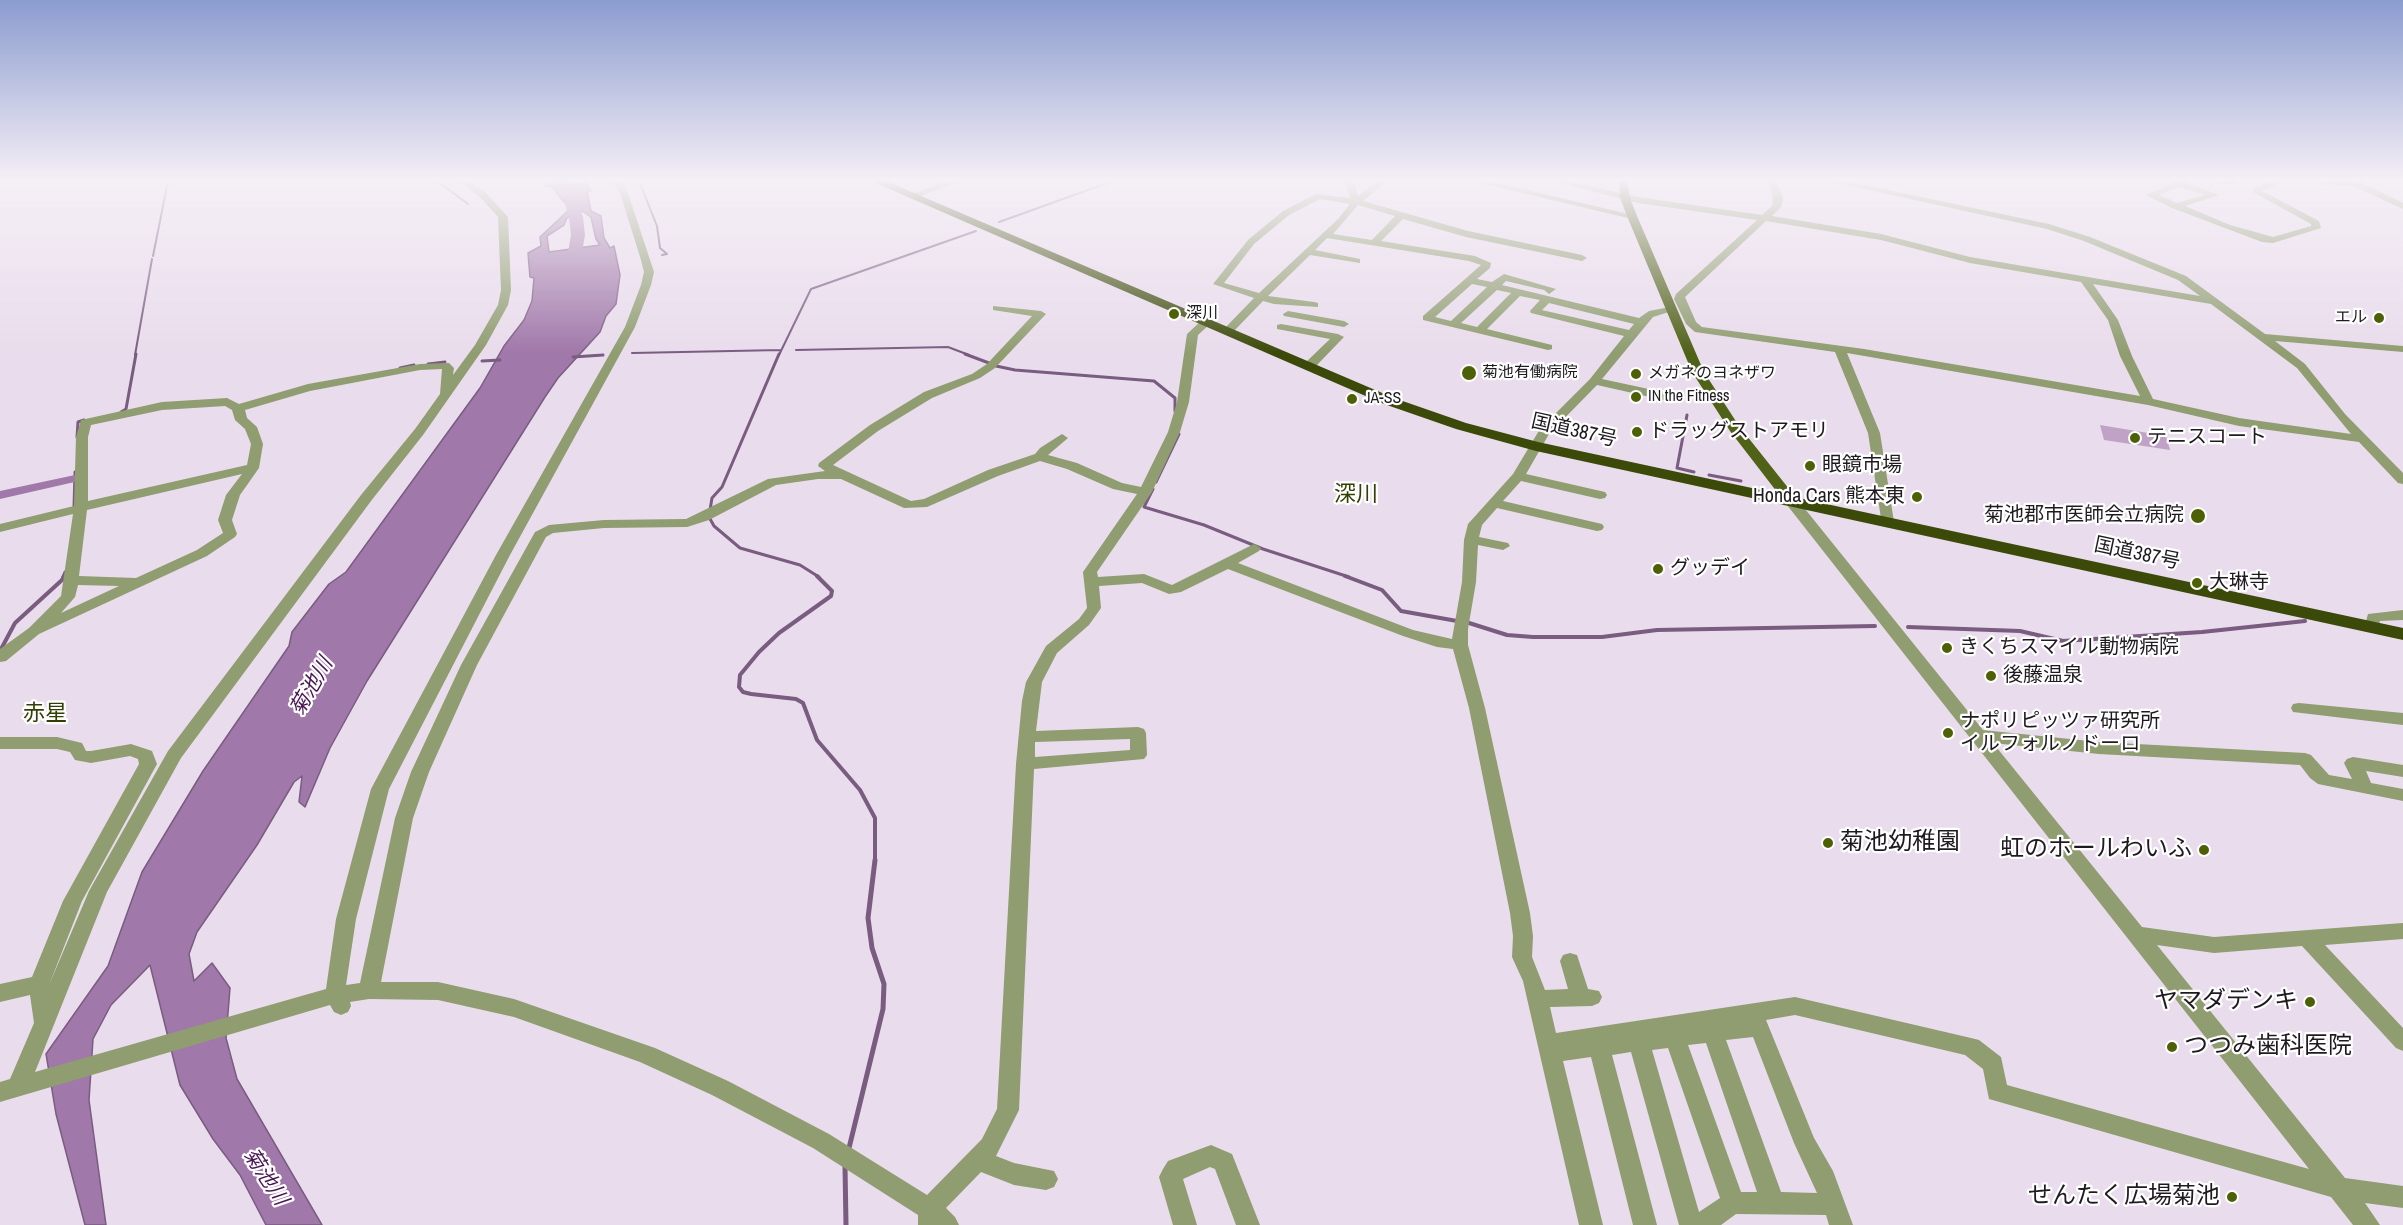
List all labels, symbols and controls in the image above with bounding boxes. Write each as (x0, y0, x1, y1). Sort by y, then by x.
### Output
place label: 深川 (1186, 304, 1218, 324)
marker: 深川 (1167, 307, 1181, 321)
place label: エル (2335, 308, 2367, 328)
marker: エル (2372, 311, 2386, 325)
place label: 菊池有働病院 (1482, 363, 1578, 383)
marker: 菊池有働病院 (1460, 364, 1478, 382)
place label: メガネのヨネザワ (1648, 364, 1776, 384)
marker: メガネのヨネザワ (1629, 367, 1643, 381)
place label: IN the Fitness (1648, 387, 1730, 407)
place label: JA-SS (1364, 389, 1401, 409)
marker: IN the Fitness (1629, 390, 1643, 404)
marker: JA-SS (1345, 392, 1359, 406)
street label: 国道387号 (1529, 409, 1619, 453)
place label: ドラッグストアモリ (1649, 420, 1829, 444)
marker: ドラッグストアモリ (1630, 425, 1644, 439)
place label: テニスコート (2147, 426, 2267, 450)
marker: テニスコート (2128, 431, 2142, 445)
place label: 眼鏡市場 (1822, 454, 1902, 478)
marker: 眼鏡市場 (1803, 459, 1817, 473)
district label: 深川 (1334, 482, 1378, 508)
place label: Honda Cars 熊本東 (1753, 485, 1905, 509)
marker: Honda Cars 熊本東 (1910, 490, 1924, 504)
place label: 菊池郡市医師会立病院 (1984, 504, 2184, 528)
marker: 菊池郡市医師会立病院 (2189, 507, 2207, 525)
street label: 国道387号 (2092, 533, 2182, 575)
place label: グッデイ (1670, 557, 1750, 581)
marker: グッデイ (1651, 562, 1665, 576)
place label: 大琳寺 (2209, 571, 2269, 595)
marker: 大琳寺 (2190, 576, 2204, 590)
place label: きくちスマイル動物病院 (1959, 636, 2179, 660)
marker: きくちスマイル動物病院 (1940, 641, 1954, 655)
water label: 菊池川 (285, 653, 339, 721)
place label: 後藤温泉 (2003, 664, 2083, 688)
marker: 後藤温泉 (1984, 669, 1998, 683)
district label: 赤星 (23, 701, 67, 727)
place label: ナポリピッツァ研究所 イルフォルノドーロ (1960, 710, 2160, 757)
marker: ナポリピッツァ研究所 イルフォルノドーロ (1941, 726, 1955, 740)
place label: 菊池幼稚園 (1840, 829, 1960, 857)
marker: 菊池幼稚園 (1821, 836, 1835, 850)
place label: 虹のホールわいふ (2000, 836, 2192, 864)
marker: 虹のホールわいふ (2197, 843, 2211, 857)
place label: ヤマダデンキ (2154, 988, 2298, 1016)
marker: ヤマダデンキ (2303, 995, 2317, 1009)
place label: つつみ歯科医院 (2184, 1033, 2352, 1061)
marker: つつみ歯科医院 (2165, 1040, 2179, 1054)
water label: 菊池川 (237, 1144, 293, 1210)
place label: せんたく広場菊池 (2028, 1183, 2220, 1211)
marker: せんたく広場菊池 (2225, 1190, 2239, 1204)

